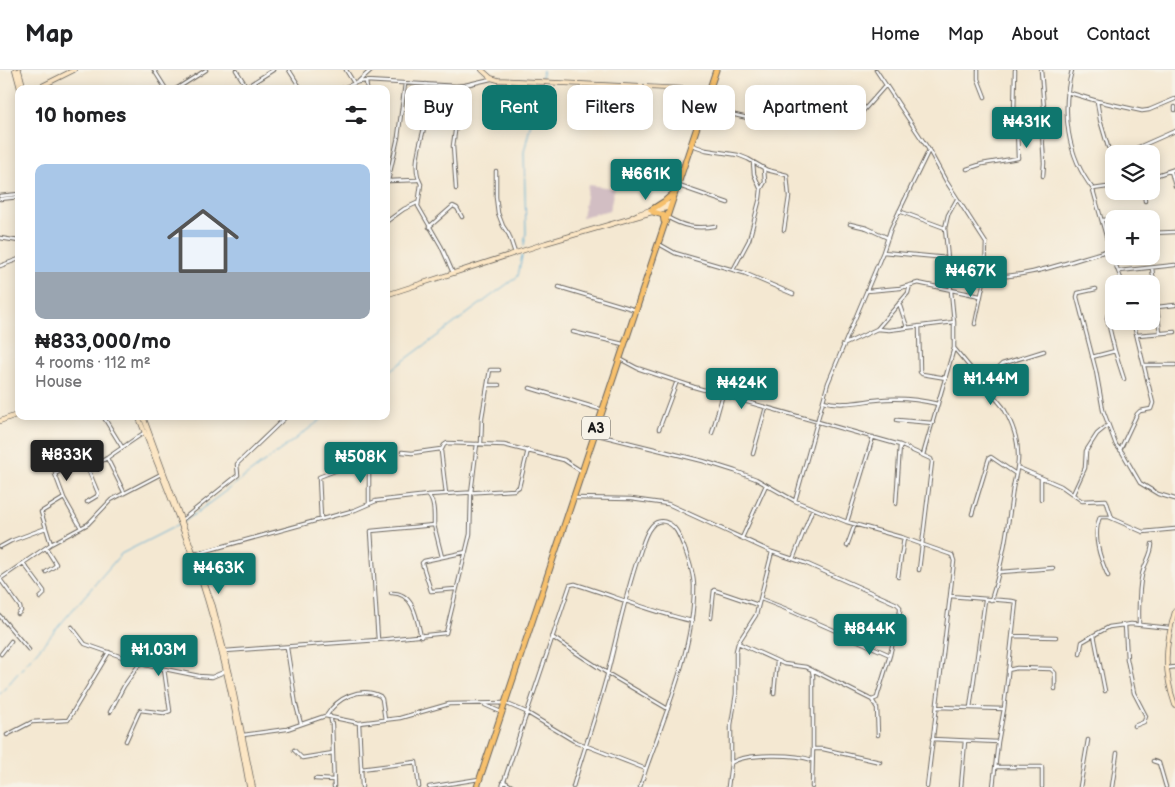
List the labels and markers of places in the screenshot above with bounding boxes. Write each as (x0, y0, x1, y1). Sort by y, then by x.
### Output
pin: ₦431K (992, 106, 1062, 149)
pin: ₦661K (611, 158, 681, 201)
pin: ₦467K (936, 256, 1006, 298)
pin: ₦1.44M (950, 364, 1032, 406)
pin: ₦424K (707, 368, 777, 410)
pin: ₦833K (32, 440, 102, 482)
pin: ₦508K (326, 442, 396, 484)
pin: ₦463K (184, 552, 254, 595)
pin: ₦844K (835, 614, 905, 656)
pin: ₦1.03M (118, 634, 200, 677)

